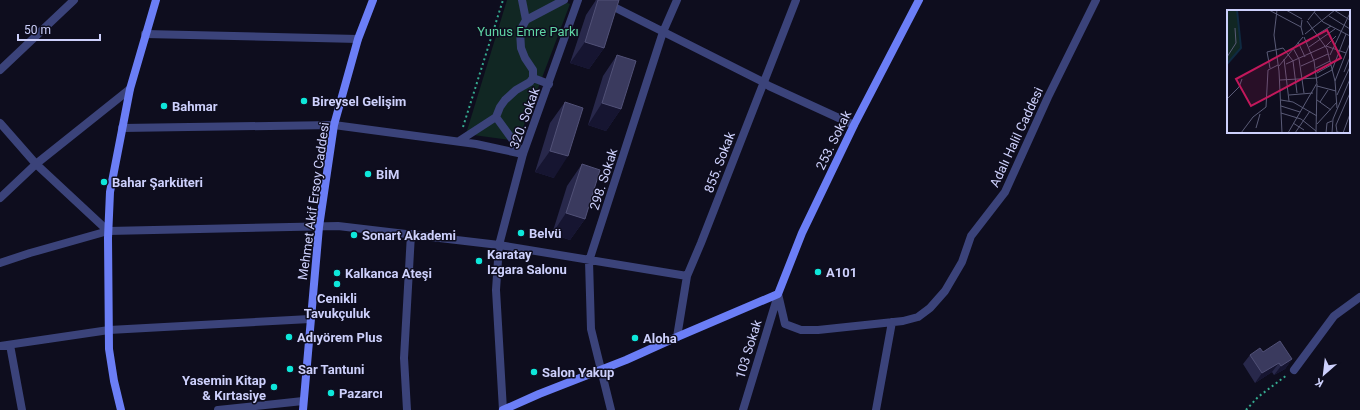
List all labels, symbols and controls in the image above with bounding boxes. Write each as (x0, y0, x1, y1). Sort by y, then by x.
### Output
inset map (1227, 10, 1350, 133)
scale bar (18, 16, 100, 42)
text: 50 m (24, 23, 51, 37)
park label: Yunus Emre Parkı (477, 24, 579, 39)
street label: 320. Sokak (506, 85, 543, 151)
street label: Adalı Halil Caddesi (987, 85, 1046, 190)
place label: Bireysel Gelişim (312, 94, 406, 109)
marker: Bireysel Gelişim (299, 96, 309, 106)
place label: Bahmar (172, 99, 218, 114)
marker: Bahmar (159, 101, 169, 111)
street label: 253. Sokak (813, 108, 854, 172)
street label: Mehmet Akif Ersoy Caddesi (295, 121, 332, 281)
street label: 855. Sokak (701, 129, 738, 195)
street label: 298. Sokak (586, 146, 621, 212)
place label: BİM (376, 167, 399, 182)
marker: BİM (363, 169, 373, 179)
place label: Bahar Şarküteri (112, 175, 203, 190)
marker: Bahar Şarküteri (99, 177, 109, 187)
place label: Belvü (529, 226, 562, 241)
place label: Sonart Akademi (362, 228, 456, 243)
marker: Belvü (516, 228, 526, 238)
marker: Sonart Akademi (349, 230, 359, 240)
place label: Karatay Izgara Salonu (487, 247, 567, 277)
marker: Karatay Izgara Salonu (474, 256, 484, 266)
place label: A101 (826, 265, 857, 280)
place label: Kalkanca Ateşi (345, 266, 432, 281)
marker: A101 (813, 267, 823, 277)
marker: Kalkanca Ateşi (332, 268, 342, 278)
marker: Cenikli Tavukçuluk (332, 279, 342, 289)
place label: Cenikli Tavukçuluk (304, 291, 371, 321)
street label: 103 Sokak (732, 318, 765, 380)
place label: Adıyörem Plus (297, 330, 383, 345)
place label: Aloha (643, 331, 677, 346)
marker: Adıyörem Plus (284, 332, 294, 342)
marker: Aloha (630, 333, 640, 343)
north arrow (1304, 354, 1344, 394)
place label: Sar Tantuni (298, 362, 364, 377)
marker: Sar Tantuni (285, 364, 295, 374)
place label: Salon Yakup (542, 365, 614, 380)
marker: Salon Yakup (529, 367, 539, 377)
place label: Yasemin Kitap & Kırtasiye (182, 373, 266, 403)
text: K (1313, 375, 1326, 390)
marker: Yasemin Kitap & Kırtasiye (269, 382, 279, 392)
place label: Pazarcı (339, 386, 383, 401)
marker: Pazarcı (326, 388, 336, 398)

